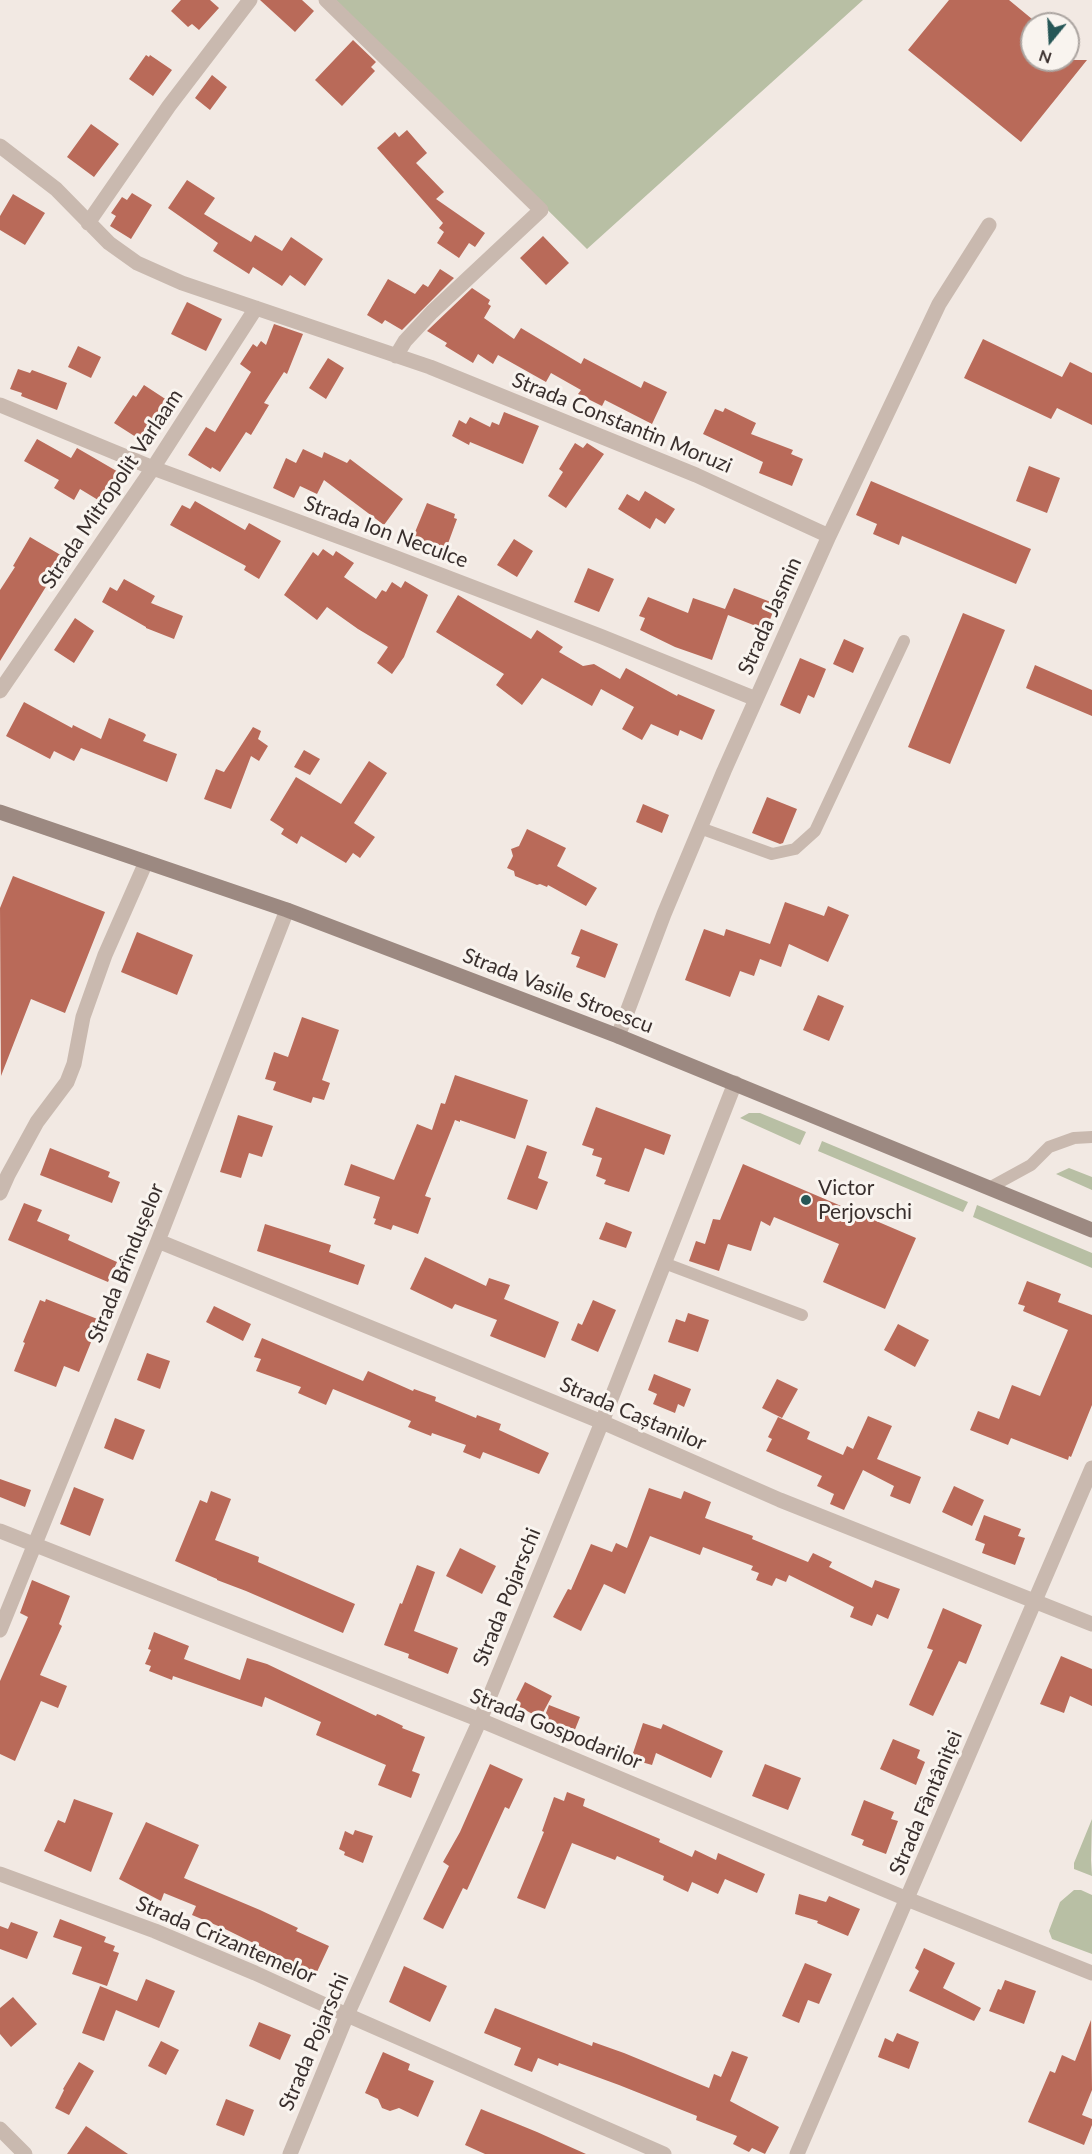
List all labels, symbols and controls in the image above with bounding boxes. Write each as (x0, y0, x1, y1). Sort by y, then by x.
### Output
north arrow (1020, 12, 1080, 72)
text: N (1036, 47, 1054, 69)
street label: Strada Constantin Moruzi (508, 367, 736, 479)
street label: Strada Mitropolit Varlaam (36, 384, 188, 594)
street label: Strada Ion Neculce (300, 491, 472, 573)
street label: Strada Jasmin (733, 553, 807, 679)
street label: Strada Vasile Stroescu (459, 943, 657, 1039)
place label: Victor Perjovschi (818, 1175, 912, 1225)
street label: Strada Brîndușelor (83, 1180, 169, 1346)
marker: Victor Perjovschi (799, 1193, 813, 1207)
street label: Strada Caștanilor (556, 1372, 710, 1456)
street label: Strada Pojarschi (468, 1524, 546, 1670)
street label: Strada Gospodarilor (466, 1683, 646, 1775)
street label: Strada Fântâniței (884, 1727, 968, 1879)
street label: Strada Crizantemelor (132, 1891, 320, 1989)
street label: Strada Pojarschi (274, 1969, 354, 2115)

